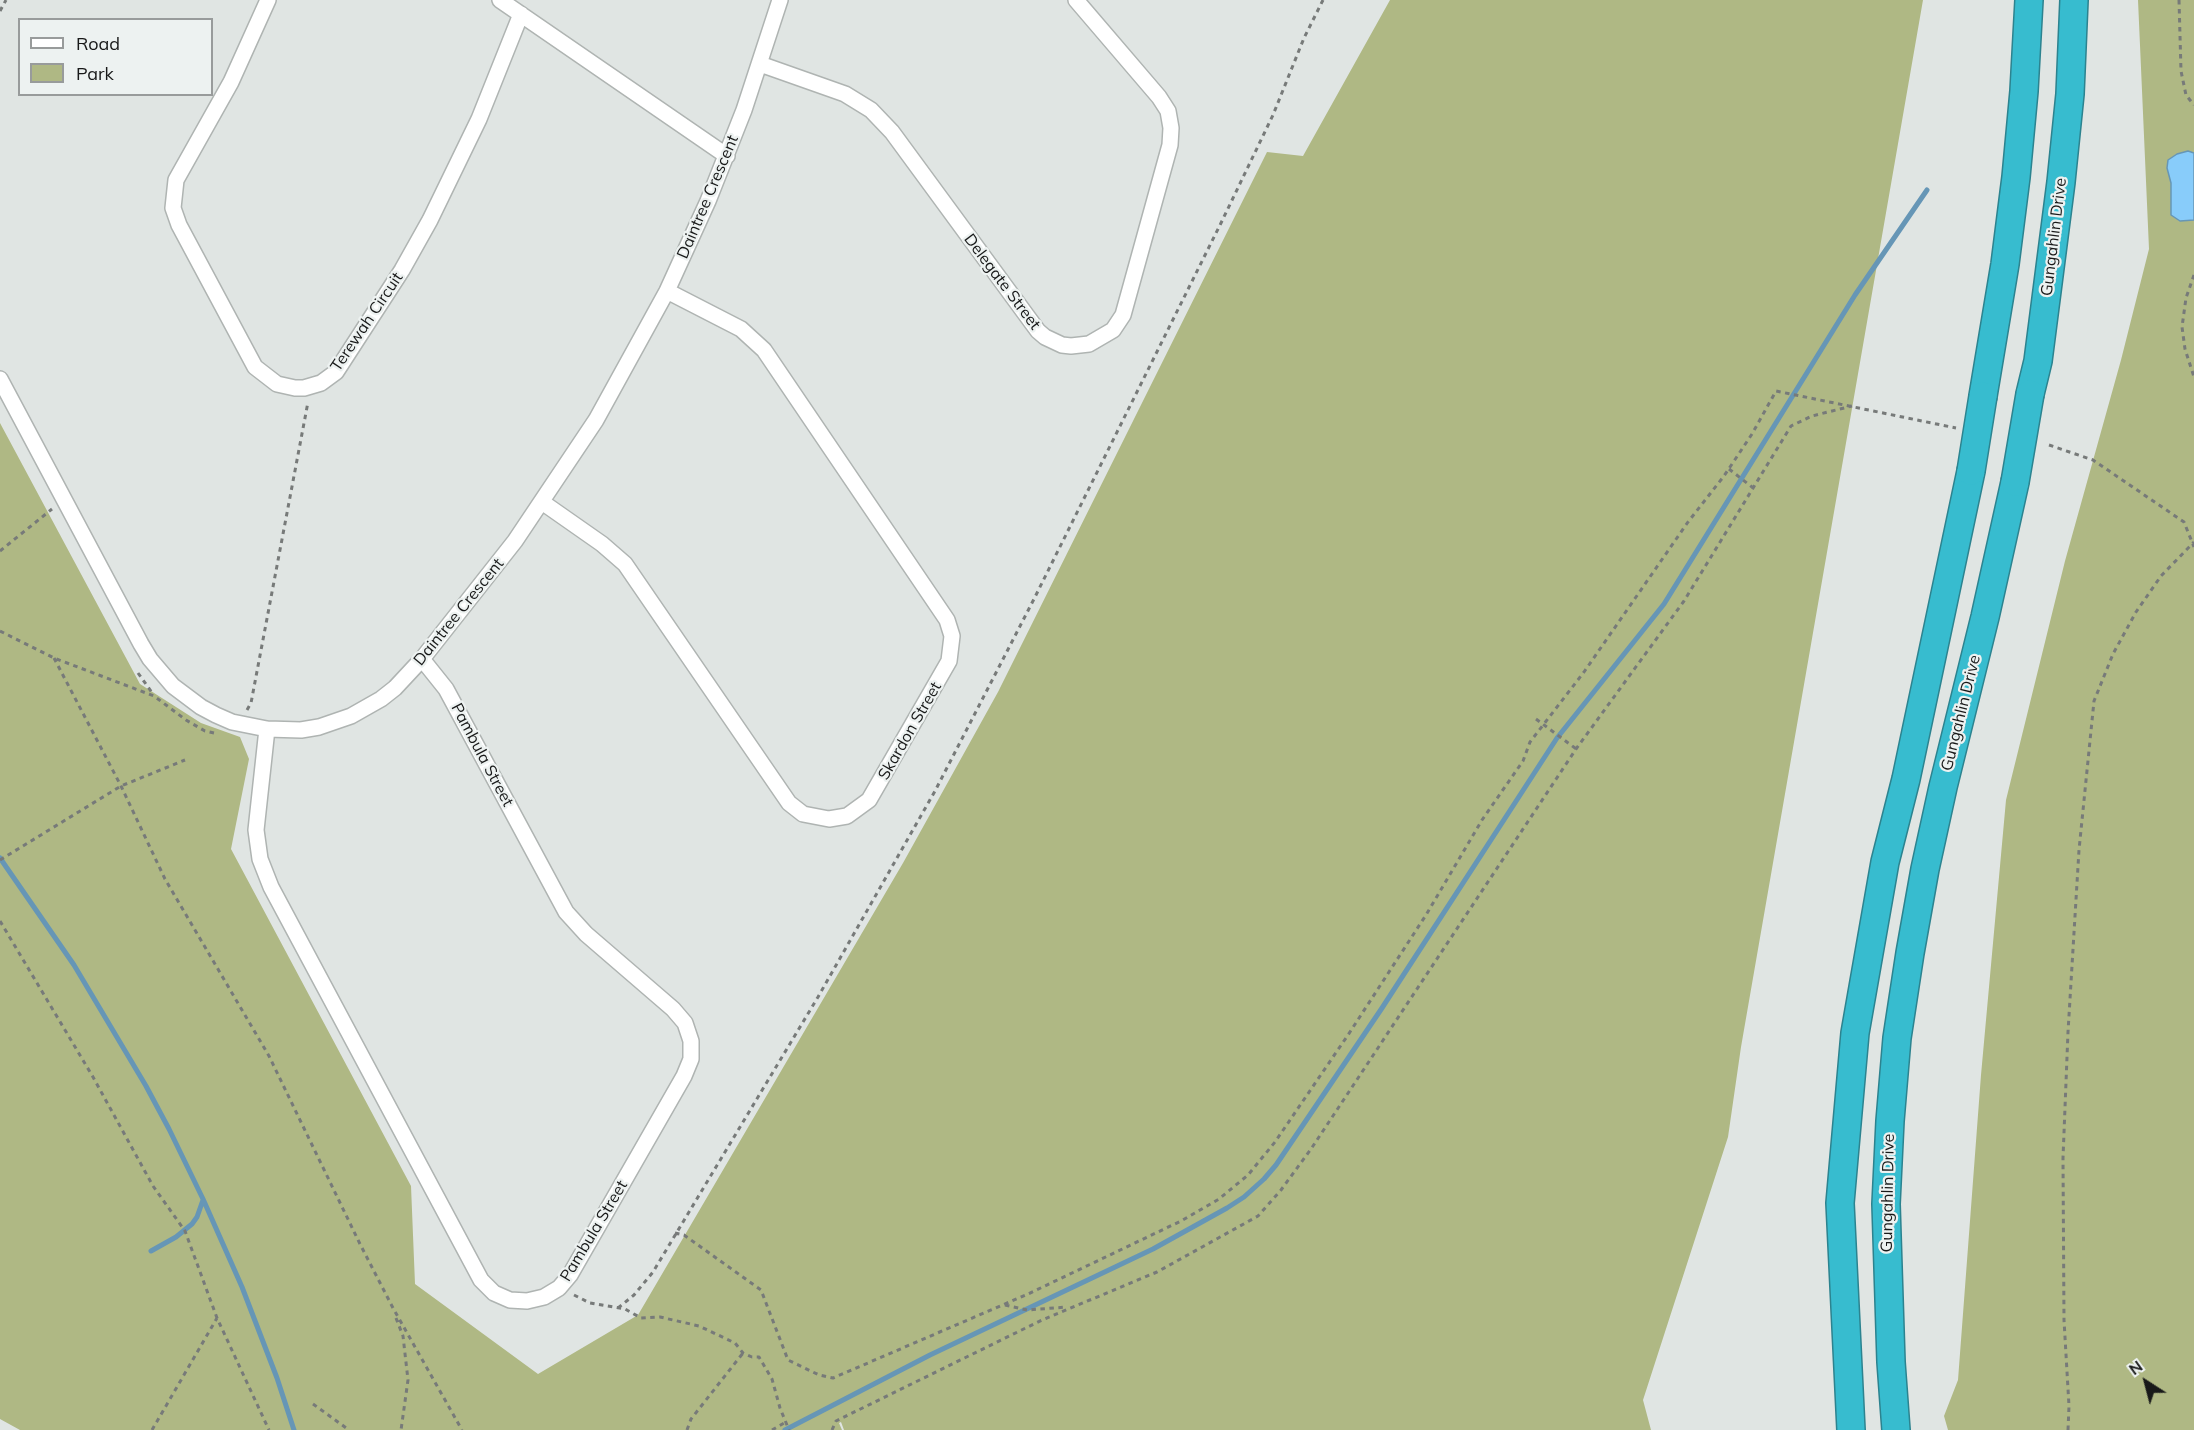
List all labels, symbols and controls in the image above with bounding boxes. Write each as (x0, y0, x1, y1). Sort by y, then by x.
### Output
legend (18, 18, 213, 96)
text: Road (76, 32, 120, 55)
text: Park (76, 62, 114, 85)
street label: Daintree Crescent (673, 132, 743, 262)
street label: Gungahlin Drive (2037, 177, 2071, 297)
street label: Delegate Street (960, 230, 1044, 334)
street label: Terewah Circuit (327, 269, 407, 375)
street label: Daintree Crescent (410, 555, 508, 669)
street label: Gungahlin Drive (1937, 653, 1985, 773)
street label: Skardon Street (874, 679, 946, 783)
street label: Pambula Street (447, 700, 517, 810)
street label: Gungahlin Drive (1877, 1133, 1899, 1253)
street label: Pambula Street (556, 1177, 632, 1285)
north arrow (2116, 1352, 2176, 1412)
text: N (2125, 1356, 2146, 1379)

